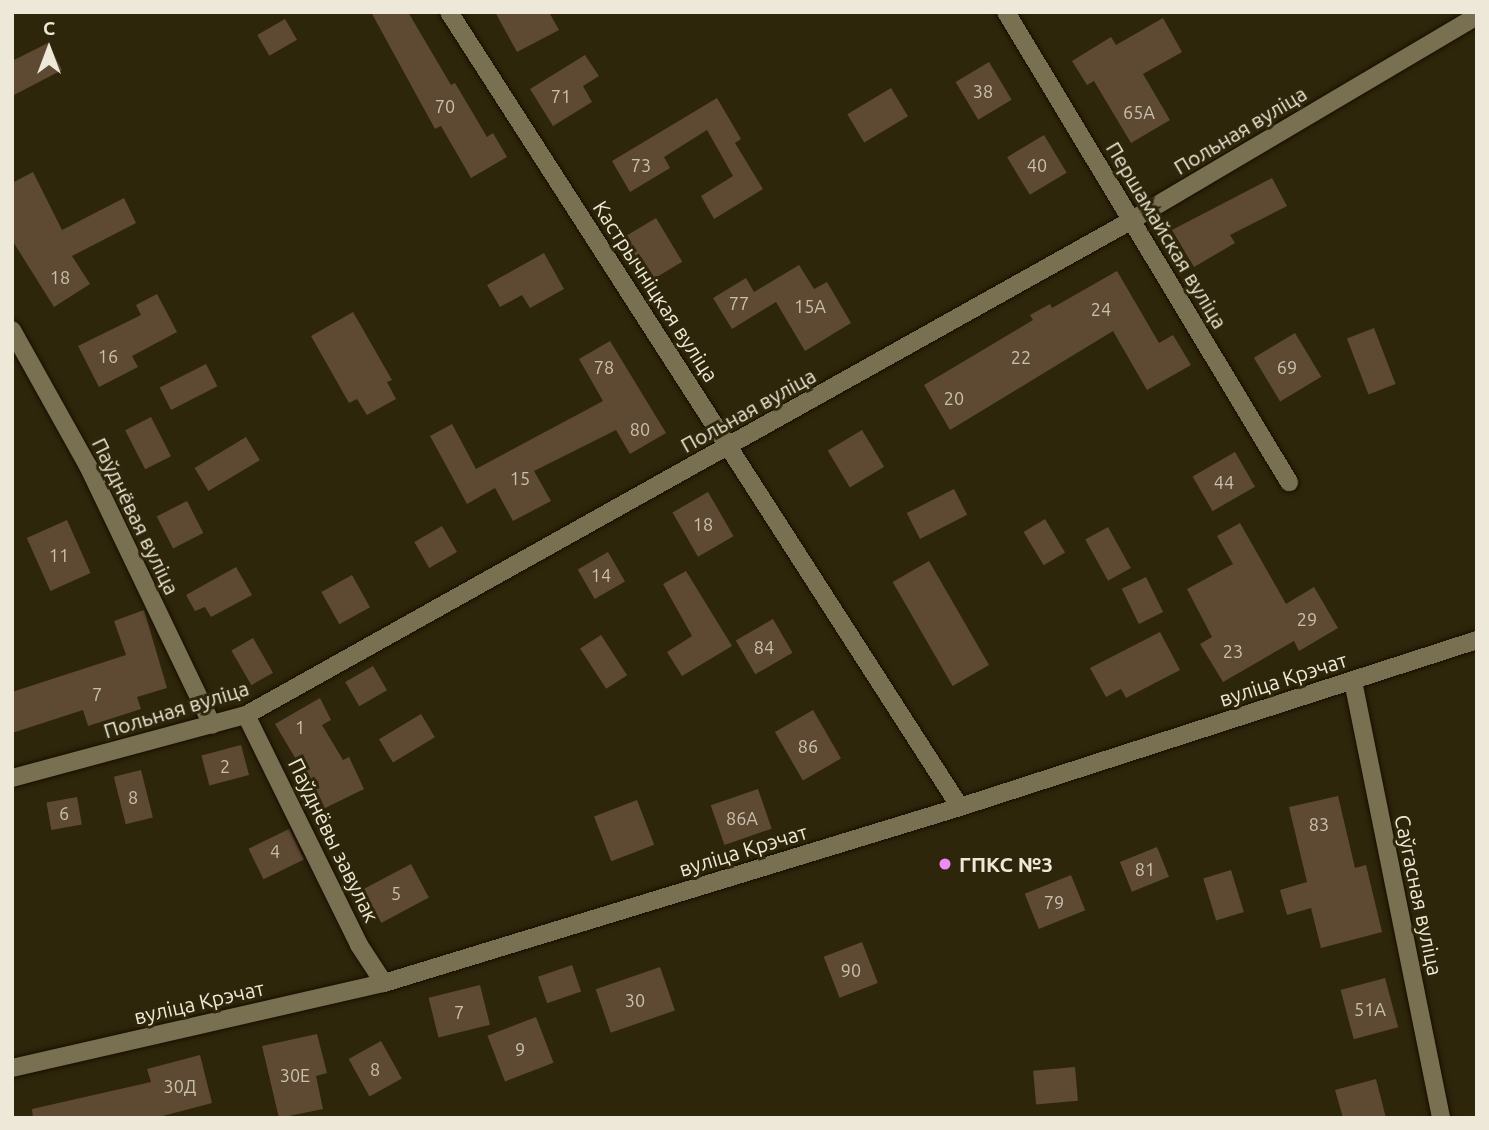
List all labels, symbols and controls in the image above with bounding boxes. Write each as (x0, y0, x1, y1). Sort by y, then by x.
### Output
north arrow (14, 14, 84, 84)
text: С (43, 17, 55, 39)
house number: 38 (973, 80, 993, 102)
street label: Польная вуліца (1169, 80, 1311, 180)
house number: 71 (551, 85, 571, 107)
house number: 70 (435, 95, 455, 117)
house number: 65А (1123, 101, 1155, 123)
street label: Першамайская вуліца (1101, 137, 1233, 333)
house number: 73 (631, 154, 651, 176)
house number: 40 (1027, 154, 1047, 176)
street label: Кастрычніцкая вуліца (588, 196, 724, 386)
house number: 18 (50, 266, 70, 288)
house number: 77 (729, 292, 749, 314)
house number: 15А (794, 295, 826, 317)
house number: 24 (1091, 298, 1111, 320)
house number: 16 (98, 345, 118, 367)
house number: 22 (1011, 346, 1031, 368)
house number: 78 (594, 356, 614, 378)
house number: 69 (1277, 356, 1297, 378)
street label: Польная вуліца (676, 362, 820, 458)
house number: 20 (944, 387, 964, 409)
house number: 80 (630, 418, 650, 440)
street label: Паўднёвая вуліца (87, 433, 185, 599)
house number: 15 (510, 467, 530, 489)
house number: 44 (1214, 471, 1234, 493)
house number: 18 (693, 513, 713, 535)
house number: 11 (49, 544, 69, 566)
house number: 14 (591, 564, 611, 586)
house number: 29 (1297, 608, 1317, 630)
house number: 84 (754, 636, 774, 658)
house number: 23 (1223, 640, 1243, 662)
street label: вуліца Крэчат (1216, 646, 1350, 712)
street label: Польная вуліца (100, 675, 252, 743)
house number: 7 (92, 683, 102, 705)
house number: 1 (295, 716, 305, 738)
house number: 86 (798, 735, 818, 757)
street label: Паўднёвы завулак (283, 754, 385, 926)
house number: 2 (220, 755, 230, 777)
house number: 8 (128, 786, 138, 808)
house number: 6 (59, 802, 69, 824)
house number: 86А (726, 807, 758, 829)
street label: Саўгасная вуліца (1390, 812, 1448, 978)
house number: 83 (1309, 813, 1329, 835)
street label: вуліца Крэчат (676, 819, 810, 881)
house number: 4 (270, 840, 280, 862)
place label: ГПКС №3 (959, 851, 1053, 877)
marker: ГПКС №3 (937, 856, 953, 872)
house number: 81 (1135, 858, 1155, 880)
house number: 5 (391, 882, 401, 904)
house number: 79 (1044, 891, 1064, 913)
house number: 90 (841, 959, 861, 981)
street label: вуліца Крэчат (131, 975, 267, 1029)
house number: 30 (625, 989, 645, 1011)
house number: 51А (1354, 998, 1386, 1020)
house number: 7 (454, 1001, 464, 1023)
house number: 9 (515, 1038, 525, 1060)
house number: 8 (370, 1058, 380, 1080)
house number: 30Е (280, 1064, 310, 1086)
house number: 30Д (164, 1075, 196, 1097)

